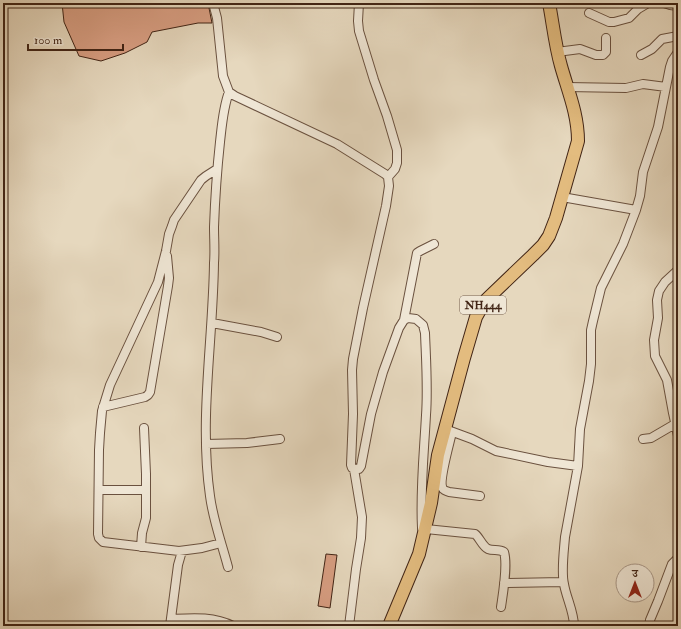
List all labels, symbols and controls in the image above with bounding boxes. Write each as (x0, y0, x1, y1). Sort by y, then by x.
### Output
scale bar (28, 26, 123, 52)
text: 100 m (34, 33, 63, 48)
road number: NH444 (460, 296, 506, 314)
north arrow (615, 563, 655, 603)
text: उ (631, 567, 639, 580)

